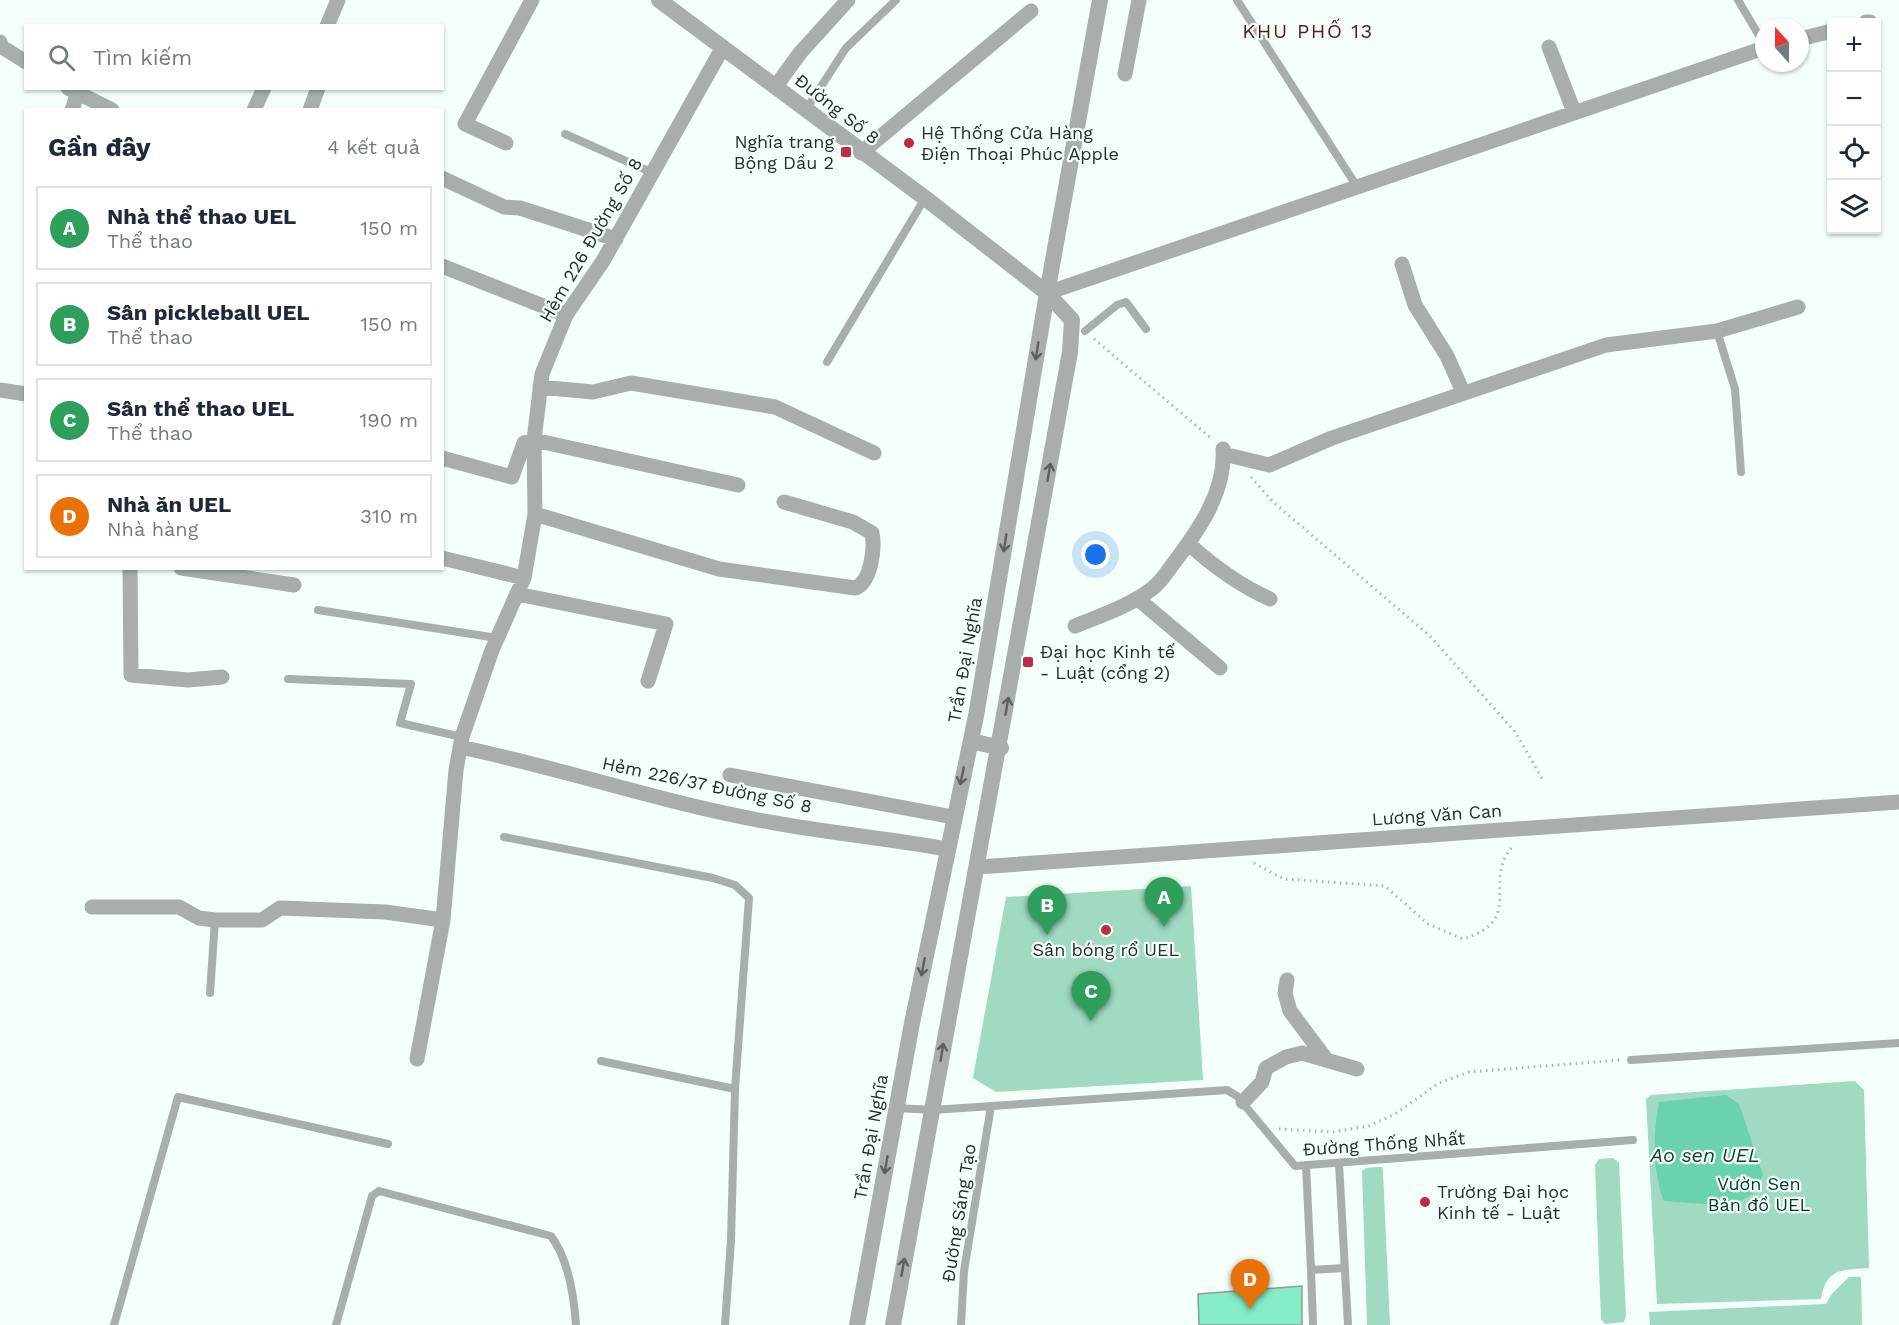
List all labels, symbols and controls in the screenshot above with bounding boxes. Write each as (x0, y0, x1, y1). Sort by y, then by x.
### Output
district label: KHU PHỐ 13 (1242, 18, 1374, 43)
north arrow (1755, 18, 1809, 72)
map controls (1827, 18, 1881, 234)
button: + (1827, 18, 1881, 72)
search box (24, 24, 444, 90)
icon: search (45, 41, 78, 74)
text: Tìm kiếm (93, 45, 192, 70)
street label: Đường Số 8 (791, 69, 884, 148)
button: − (1827, 72, 1881, 126)
place label: Hệ Thống Cửa Hàng Điện Thoại Phúc Apple (921, 122, 1119, 164)
button: locate (1827, 126, 1881, 180)
place label: Nghĩa trang Bộng Dầu 2 (734, 131, 834, 173)
text: Gần đây (48, 132, 151, 162)
text: 4 kết quả (327, 135, 420, 159)
marker: Hệ Thống Cửa Hàng Điện Thoại Phúc Apple (902, 136, 916, 150)
marker: Nghĩa trang Bộng Dầu 2 (839, 145, 853, 159)
street label: Hẻm 226 Đường Số 8 (535, 154, 646, 326)
button: layers (1827, 180, 1881, 234)
text: Nhà thể thao UEL (107, 204, 296, 229)
text: A (63, 216, 76, 240)
text: 150 m (360, 216, 418, 240)
text: Thể thao (107, 229, 193, 253)
text: Sân pickleball UEL (107, 300, 310, 325)
text: B (63, 312, 76, 336)
text: 150 m (360, 312, 418, 336)
text: Thể thao (107, 325, 193, 349)
one-way arrow (1031, 340, 1042, 360)
text: Sân thể thao UEL (107, 396, 294, 421)
text: C (63, 408, 76, 432)
text: 190 m (360, 408, 418, 432)
text: Thể thao (107, 421, 193, 445)
one-way arrow (1044, 463, 1055, 483)
text: Nhà ăn UEL (107, 492, 231, 517)
text: D (62, 504, 77, 528)
text: 310 m (360, 504, 418, 528)
text: Nhà hàng (107, 517, 198, 541)
one-way arrow (999, 533, 1010, 552)
your location (1081, 540, 1110, 569)
street label: Trần Đại Nghĩa (943, 595, 986, 724)
place label: Đại học Kinh tế - Luật (cổng 2) (1040, 641, 1175, 683)
marker: Đại học Kinh tế - Luật (cổng 2) (1021, 655, 1035, 669)
one-way arrow (1002, 696, 1013, 716)
street label: Hẻm 226/37 Đường Số 8 (600, 752, 814, 817)
one-way arrow (956, 766, 967, 785)
street label: Lương Văn Can (1371, 799, 1503, 830)
pin: A (1144, 878, 1184, 927)
pin: B (1028, 886, 1066, 935)
marker: Sân bóng rổ UEL (1099, 923, 1113, 937)
place label: Sân bóng rổ UEL (1033, 939, 1180, 960)
one-way arrow (917, 957, 928, 976)
pin: C (1072, 972, 1110, 1021)
one-way arrow (937, 1043, 948, 1062)
street label: Trần Đại Nghĩa (849, 1072, 892, 1201)
street label: Đường Thống Nhất (1302, 1127, 1466, 1160)
street label: Đường Sáng Tạo (937, 1142, 980, 1284)
water label: Ao sen UEL (1649, 1143, 1760, 1167)
one-way arrow (880, 1155, 891, 1175)
park label: Vườn Sen Bản đồ UEL (1708, 1173, 1810, 1215)
place label: Trường Đại học Kinh tế - Luật (1437, 1181, 1569, 1223)
marker: Trường Đại học Kinh tế - Luật (1418, 1195, 1432, 1209)
one-way arrow (898, 1258, 909, 1278)
pin: D (1230, 1260, 1270, 1309)

